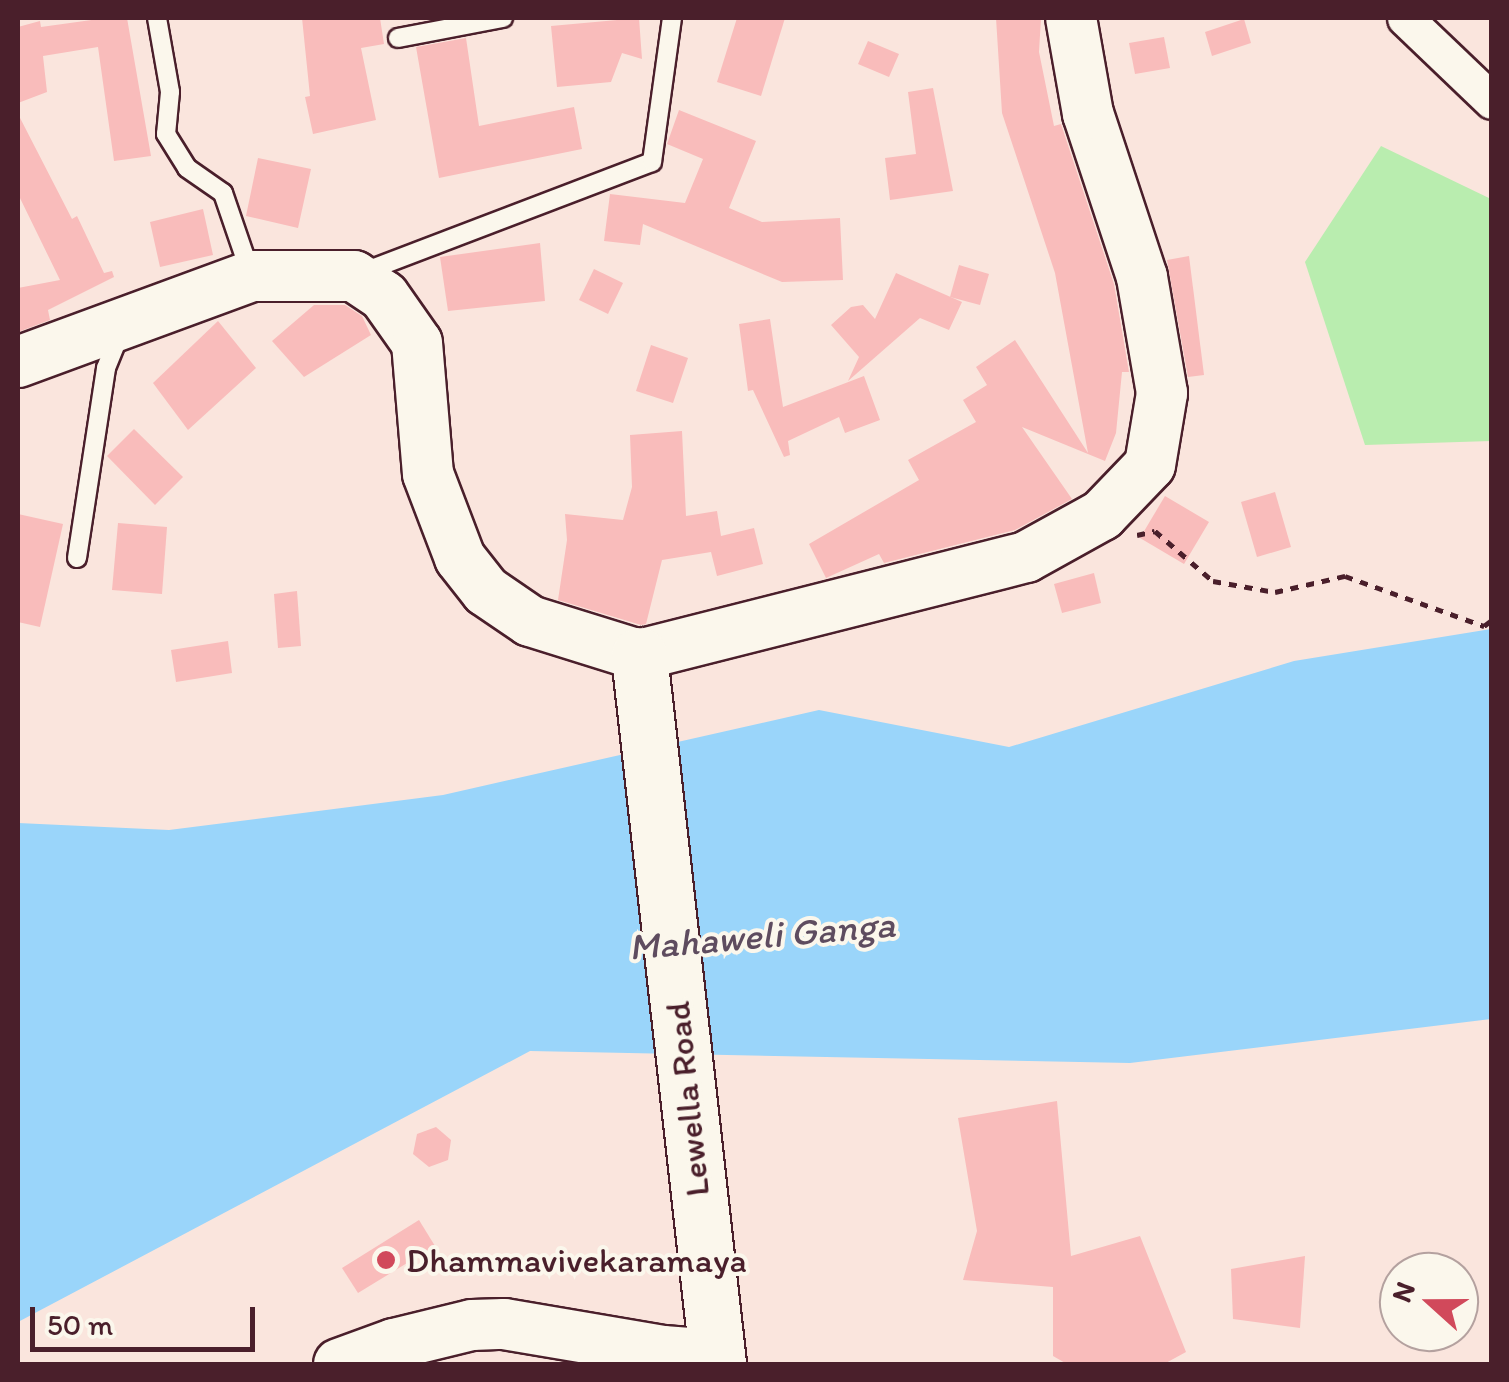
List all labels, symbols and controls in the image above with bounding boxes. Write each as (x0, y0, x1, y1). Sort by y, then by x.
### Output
water label: Mahaweli Ganga (627, 902, 897, 970)
street label: Lewella Road (656, 999, 718, 1199)
place label: Dhammavivekaramaya (406, 1239, 747, 1281)
marker: Dhammavivekaramaya (375, 1249, 397, 1271)
north arrow (1379, 1252, 1479, 1352)
text: N (1384, 1277, 1422, 1307)
scale bar (35, 1287, 260, 1349)
text: 50 m (47, 1306, 113, 1343)

